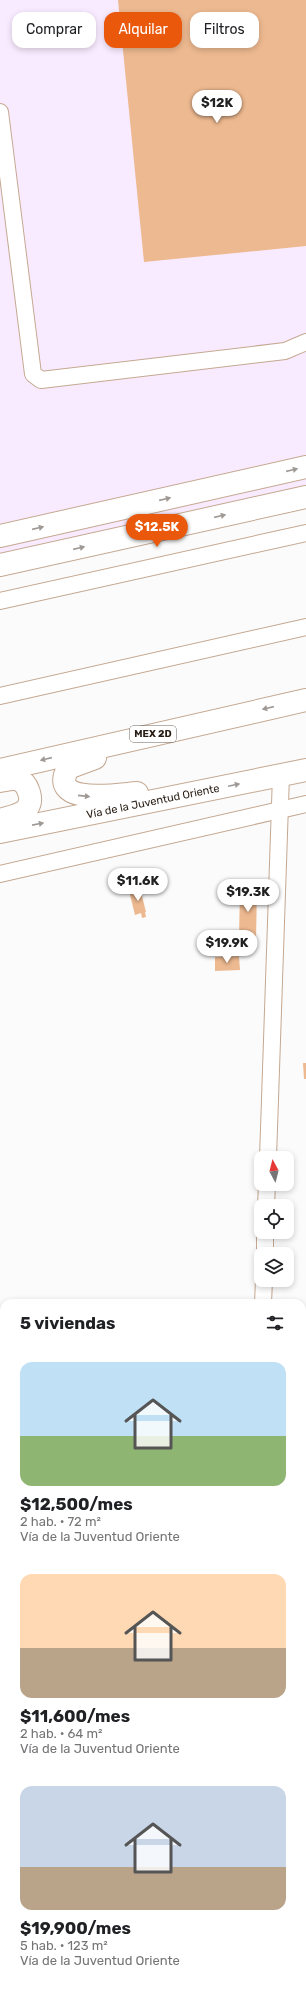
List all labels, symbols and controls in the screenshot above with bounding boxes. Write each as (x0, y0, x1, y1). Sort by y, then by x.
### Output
chip: Comprar (12, 12, 96, 48)
chip: Alquilar (104, 12, 182, 48)
chip: Filtros (190, 12, 259, 48)
pin: $12K (193, 90, 241, 124)
text: $12K (201, 95, 233, 110)
one-way arrow (286, 467, 298, 473)
one-way arrow (159, 496, 171, 502)
one-way arrow (213, 513, 226, 519)
pin: $12.5K (124, 514, 190, 548)
text: $12.5K (135, 519, 179, 534)
one-way arrow (32, 524, 44, 530)
one-way arrow (73, 544, 85, 550)
one-way arrow (262, 706, 274, 712)
road number: MEX 2D (130, 726, 176, 742)
one-way arrow (39, 756, 51, 762)
street label: Vía de la Juventud Oriente (85, 781, 221, 821)
one-way arrow (228, 781, 240, 787)
one-way arrow (78, 792, 90, 799)
one-way arrow (32, 821, 44, 827)
pin: $11.6K (105, 868, 171, 902)
text: $11.6K (117, 873, 159, 888)
pin: $19.3K (215, 879, 281, 913)
text: $19.3K (226, 884, 270, 899)
pin: $19.9K (194, 930, 260, 964)
text: $19.9K (206, 935, 248, 950)
north arrow (254, 1151, 294, 1191)
map controls (254, 1151, 294, 1287)
button: locate (254, 1199, 294, 1239)
button: layers (254, 1247, 294, 1287)
icon: filters (264, 1312, 286, 1334)
text: 5 viviendas (20, 1313, 115, 1333)
icon: home (117, 1388, 189, 1460)
text: $12,500/mes (20, 1494, 133, 1514)
text: 2 hab. · 72 m² (20, 1514, 101, 1529)
text: Vía de la Juventud Oriente (20, 1529, 180, 1544)
icon: home (117, 1600, 189, 1672)
text: $11,600/mes (20, 1706, 130, 1726)
text: 2 hab. · 64 m² (20, 1726, 103, 1741)
text: Vía de la Juventud Oriente (20, 1741, 180, 1756)
icon: home (117, 1812, 189, 1884)
text: $19,900/mes (20, 1918, 131, 1938)
text: 5 hab. · 123 m² (20, 1938, 108, 1953)
text: Vía de la Juventud Oriente (20, 1953, 180, 1968)

